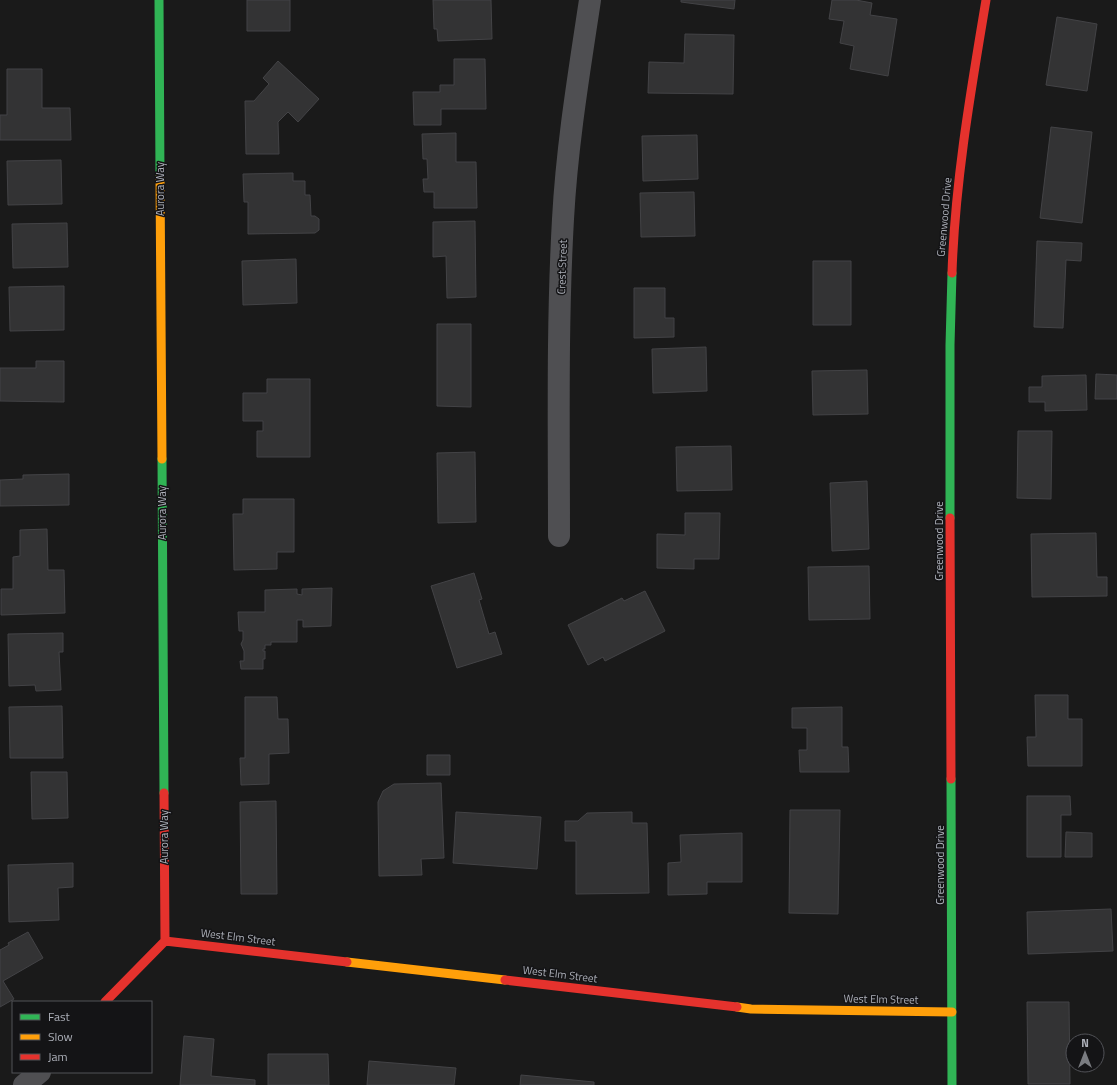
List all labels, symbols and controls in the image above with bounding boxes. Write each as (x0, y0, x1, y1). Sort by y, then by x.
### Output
street label: Aurora Way (152, 161, 168, 216)
street label: Greenwood Drive (933, 176, 955, 257)
street label: Crest Street (553, 239, 571, 295)
street label: Aurora Way (154, 485, 170, 540)
street label: Greenwood Drive (931, 501, 947, 581)
street label: Aurora Way (156, 809, 172, 864)
street label: Greenwood Drive (932, 825, 948, 905)
street label: West Elm Street (200, 924, 276, 950)
street label: West Elm Street (522, 961, 598, 987)
street label: West Elm Street (843, 990, 919, 1008)
legend (12, 1001, 152, 1073)
text: Fast (48, 1007, 71, 1026)
text: Slow (48, 1027, 73, 1046)
north arrow (1065, 1033, 1105, 1073)
text: N (1081, 1035, 1089, 1051)
text: Jam (48, 1047, 68, 1066)

